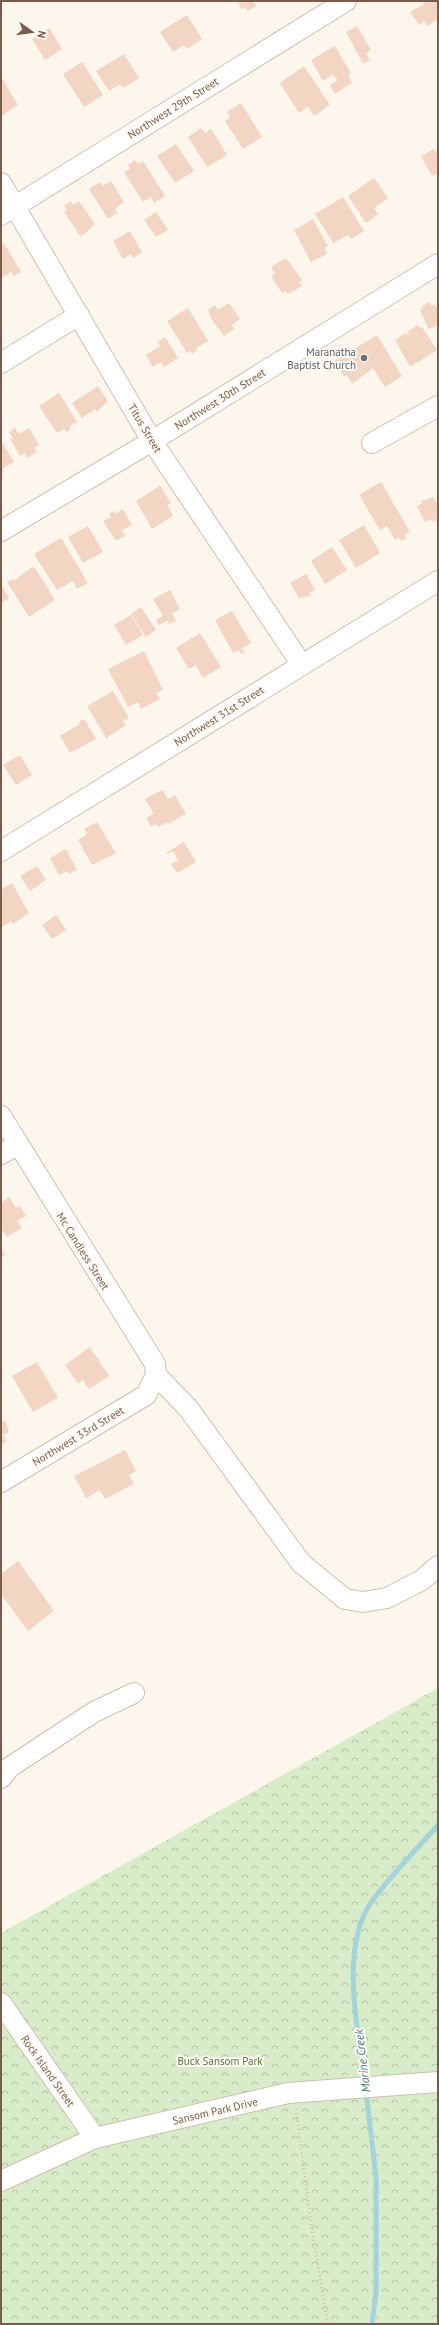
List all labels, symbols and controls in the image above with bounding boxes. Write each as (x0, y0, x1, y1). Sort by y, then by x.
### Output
north arrow (12, 12, 52, 52)
text: N (34, 29, 49, 40)
street label: Northwest 29th Street (125, 74, 221, 142)
place label: Maranatha Baptist Church (287, 345, 356, 372)
marker: Maranatha Baptist Church (359, 353, 369, 363)
street label: Northwest 30th Street (172, 365, 268, 433)
street label: Titus Street (125, 401, 165, 455)
street label: Northwest 31st Street (171, 683, 267, 749)
street label: Mc Candless Street (54, 1210, 113, 1293)
street label: Northwest 33rd Street (30, 1403, 127, 1469)
water label: Marine Creek (351, 2028, 373, 2093)
street label: Rock Island Street (18, 2032, 78, 2110)
park label: Buck Sansom Park (177, 2054, 263, 2068)
street label: Sansom Park Drive (171, 2094, 259, 2128)

